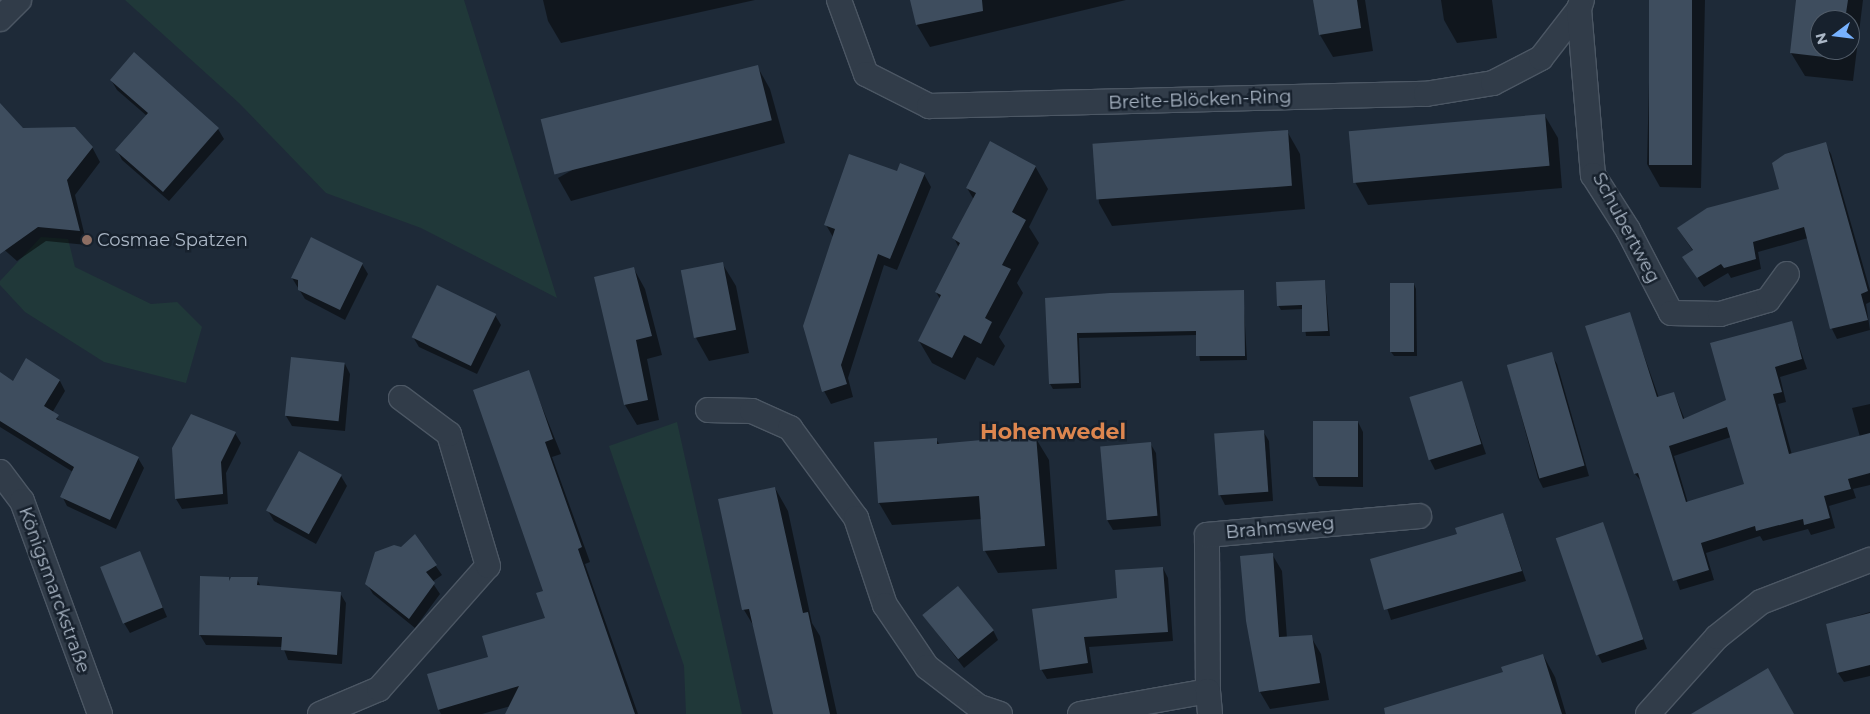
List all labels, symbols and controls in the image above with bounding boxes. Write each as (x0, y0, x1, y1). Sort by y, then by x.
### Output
north arrow (1810, 10, 1860, 60)
text: N (1811, 31, 1832, 46)
street label: Breite-Blöcken-Ring (1108, 86, 1292, 114)
street label: Schubertweg (1588, 169, 1664, 287)
place label: Cosmae Spatzen (97, 229, 248, 251)
marker: Cosmae Spatzen (81, 234, 93, 246)
district label: Hohenwedel (980, 419, 1126, 445)
street label: Königsmarckstraße (14, 504, 94, 676)
street label: Brahmsweg (1225, 512, 1335, 544)

